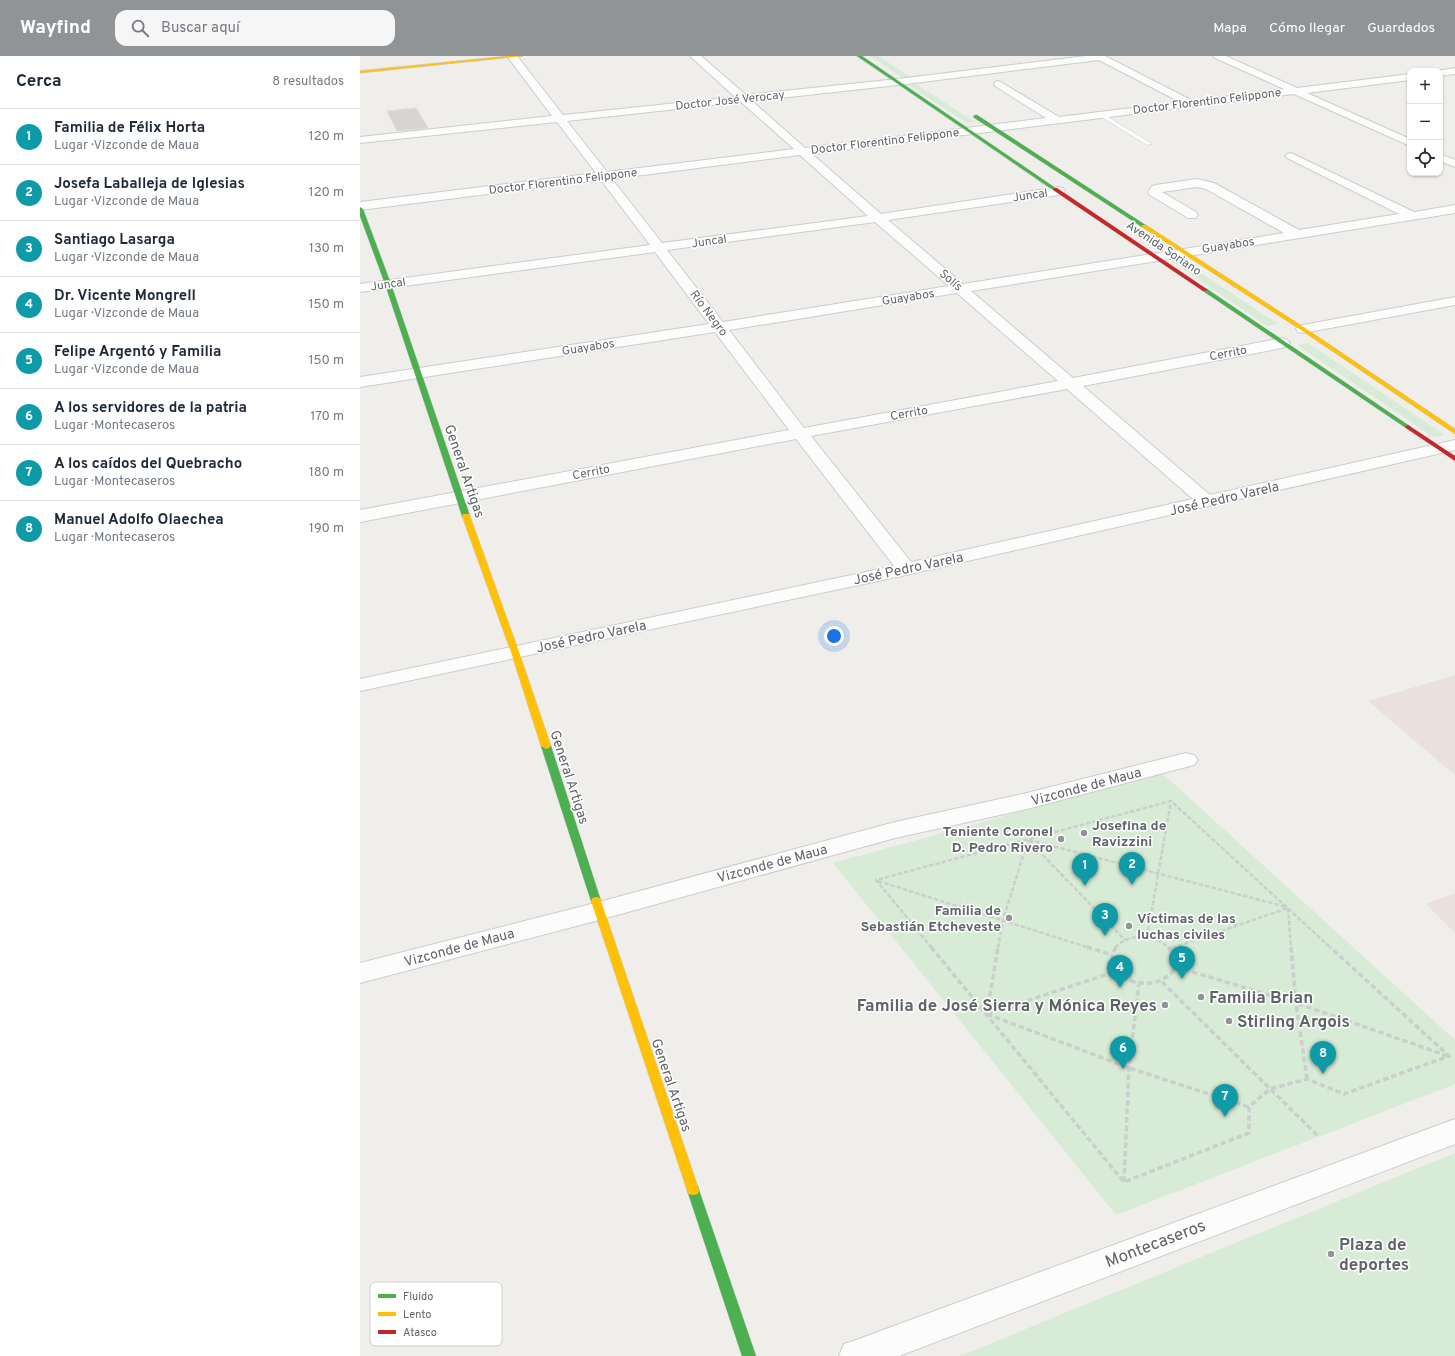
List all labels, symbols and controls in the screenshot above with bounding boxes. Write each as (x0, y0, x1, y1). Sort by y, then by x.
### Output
search box (115, 10, 395, 46)
text: Wayfind (20, 16, 91, 40)
icon: search (129, 17, 151, 39)
text: Buscar aquí (161, 19, 240, 38)
text: Mapa (1213, 20, 1247, 37)
text: Cómo llegar (1269, 20, 1345, 37)
text: Guardados (1367, 20, 1435, 37)
map controls (1407, 68, 1443, 176)
button: + (1407, 68, 1443, 104)
text: Cerca (16, 71, 62, 93)
text: 8 resultados (272, 74, 344, 90)
street label: Doctor Florentino Felippone (1132, 85, 1282, 119)
street label: Doctor José Verocay (675, 87, 786, 115)
button: − (1407, 104, 1443, 140)
text: Familia de Félix Horta (54, 119, 205, 138)
street label: Doctor Florentino Felippone (810, 125, 960, 159)
text: 1 (26, 129, 32, 145)
text: 120 m (309, 129, 344, 145)
text: Lugar · Vizconde de Maua (54, 138, 199, 154)
button: locate (1407, 140, 1443, 176)
street label: Doctor Florentino Felippone (488, 165, 638, 199)
text: Josefa Laballeja de Iglesias (54, 175, 245, 194)
text: 2 (25, 185, 33, 201)
text: 120 m (309, 185, 344, 201)
street label: Juncal (1011, 186, 1049, 206)
text: Lugar · Vizconde de Maua (54, 194, 199, 210)
street label: Avenida Soriano (1123, 218, 1204, 280)
text: Santiago Lasarga (54, 231, 175, 250)
street label: Juncal (690, 232, 728, 252)
street label: Guayabos (1201, 234, 1256, 258)
text: 3 (25, 241, 33, 257)
text: 130 m (309, 241, 344, 257)
text: Lugar · Vizconde de Maua (54, 250, 199, 266)
street label: Solís (935, 266, 965, 295)
street label: Juncal (369, 275, 407, 295)
street label: Guayabos (881, 286, 936, 310)
text: Dr. Vicente Mongrell (54, 287, 196, 306)
street label: Río Negro (686, 287, 731, 340)
text: 4 (25, 297, 33, 313)
text: 150 m (309, 297, 344, 313)
text: Lugar · Vizconde de Maua (54, 306, 199, 322)
street label: Guayabos (561, 336, 616, 360)
street label: Cerrito (1208, 342, 1249, 365)
text: Felipe Argentó y Familia (54, 343, 221, 362)
text: 5 (25, 353, 33, 369)
text: 150 m (309, 353, 344, 369)
text: Lugar · Vizconde de Maua (54, 362, 199, 378)
text: A los servidores de la patria (54, 399, 247, 418)
street label: Cerrito (889, 403, 929, 425)
text: 6 (25, 409, 33, 425)
text: 170 m (310, 409, 344, 425)
text: Lugar · Montecaseros (54, 418, 175, 434)
street label: General Artigas (440, 423, 488, 520)
text: A los caídos del Quebracho (54, 455, 242, 474)
street label: Cerrito (571, 461, 612, 484)
text: 7 (26, 465, 32, 481)
text: 180 m (309, 465, 344, 481)
text: Lugar · Montecaseros (54, 474, 175, 490)
street label: José Pedro Varela (1168, 479, 1281, 520)
text: Manuel Adolfo Olaechea (54, 511, 224, 530)
text: 8 (25, 521, 33, 537)
text: 190 m (309, 521, 344, 537)
text: Lugar · Montecaseros (54, 530, 175, 546)
street label: José Pedro Varela (852, 550, 965, 589)
street label: José Pedro Varela (535, 618, 648, 657)
your location (824, 626, 844, 646)
street label: General Artigas (545, 728, 592, 827)
street label: Vizconde de Maua (1029, 765, 1143, 810)
place label: Josefina de Ravizzini (1092, 818, 1167, 851)
place label: Teniente Coronel D. Pedro Rivero (943, 824, 1053, 857)
marker: Josefina de Ravizzini (1079, 828, 1089, 838)
marker: Teniente Coronel D. Pedro Rivero (1056, 834, 1066, 844)
street label: Vizconde de Maua (715, 842, 829, 887)
pin: 2 (1119, 852, 1145, 885)
pin: 1 (1072, 853, 1098, 886)
place label: Familia de Sebastián Etcheveste (861, 903, 1001, 936)
pin: 3 (1092, 903, 1118, 936)
place label: Víctimas de las luchas civiles (1137, 911, 1236, 944)
marker: Familia de Sebastián Etcheveste (1004, 913, 1014, 923)
marker: Víctimas de las luchas civiles (1124, 921, 1134, 931)
street label: Vizconde de Maua (402, 926, 516, 971)
pin: 5 (1169, 946, 1195, 979)
pin: 4 (1107, 955, 1133, 988)
place label: Familia Brian (1209, 988, 1313, 1010)
marker: Familia Brian (1196, 992, 1206, 1002)
place label: Familia de José Sierra y Mónica Reyes (857, 996, 1157, 1018)
marker: Familia de José Sierra y Mónica Reyes (1160, 1000, 1170, 1010)
place label: Stirling Argois (1237, 1012, 1350, 1034)
marker: Stirling Argois (1224, 1016, 1234, 1026)
pin: 6 (1110, 1036, 1136, 1069)
street label: General Artigas (647, 1037, 695, 1134)
pin: 8 (1310, 1041, 1336, 1074)
pin: 7 (1212, 1084, 1238, 1117)
street label: Montecaseros (1102, 1216, 1209, 1274)
place label: Plaza de deportes (1339, 1235, 1409, 1277)
marker: Plaza de deportes (1326, 1249, 1336, 1259)
legend (370, 1282, 502, 1346)
text: Fluido (403, 1290, 433, 1304)
text: Lento (403, 1308, 431, 1322)
text: Atasco (403, 1326, 437, 1340)

